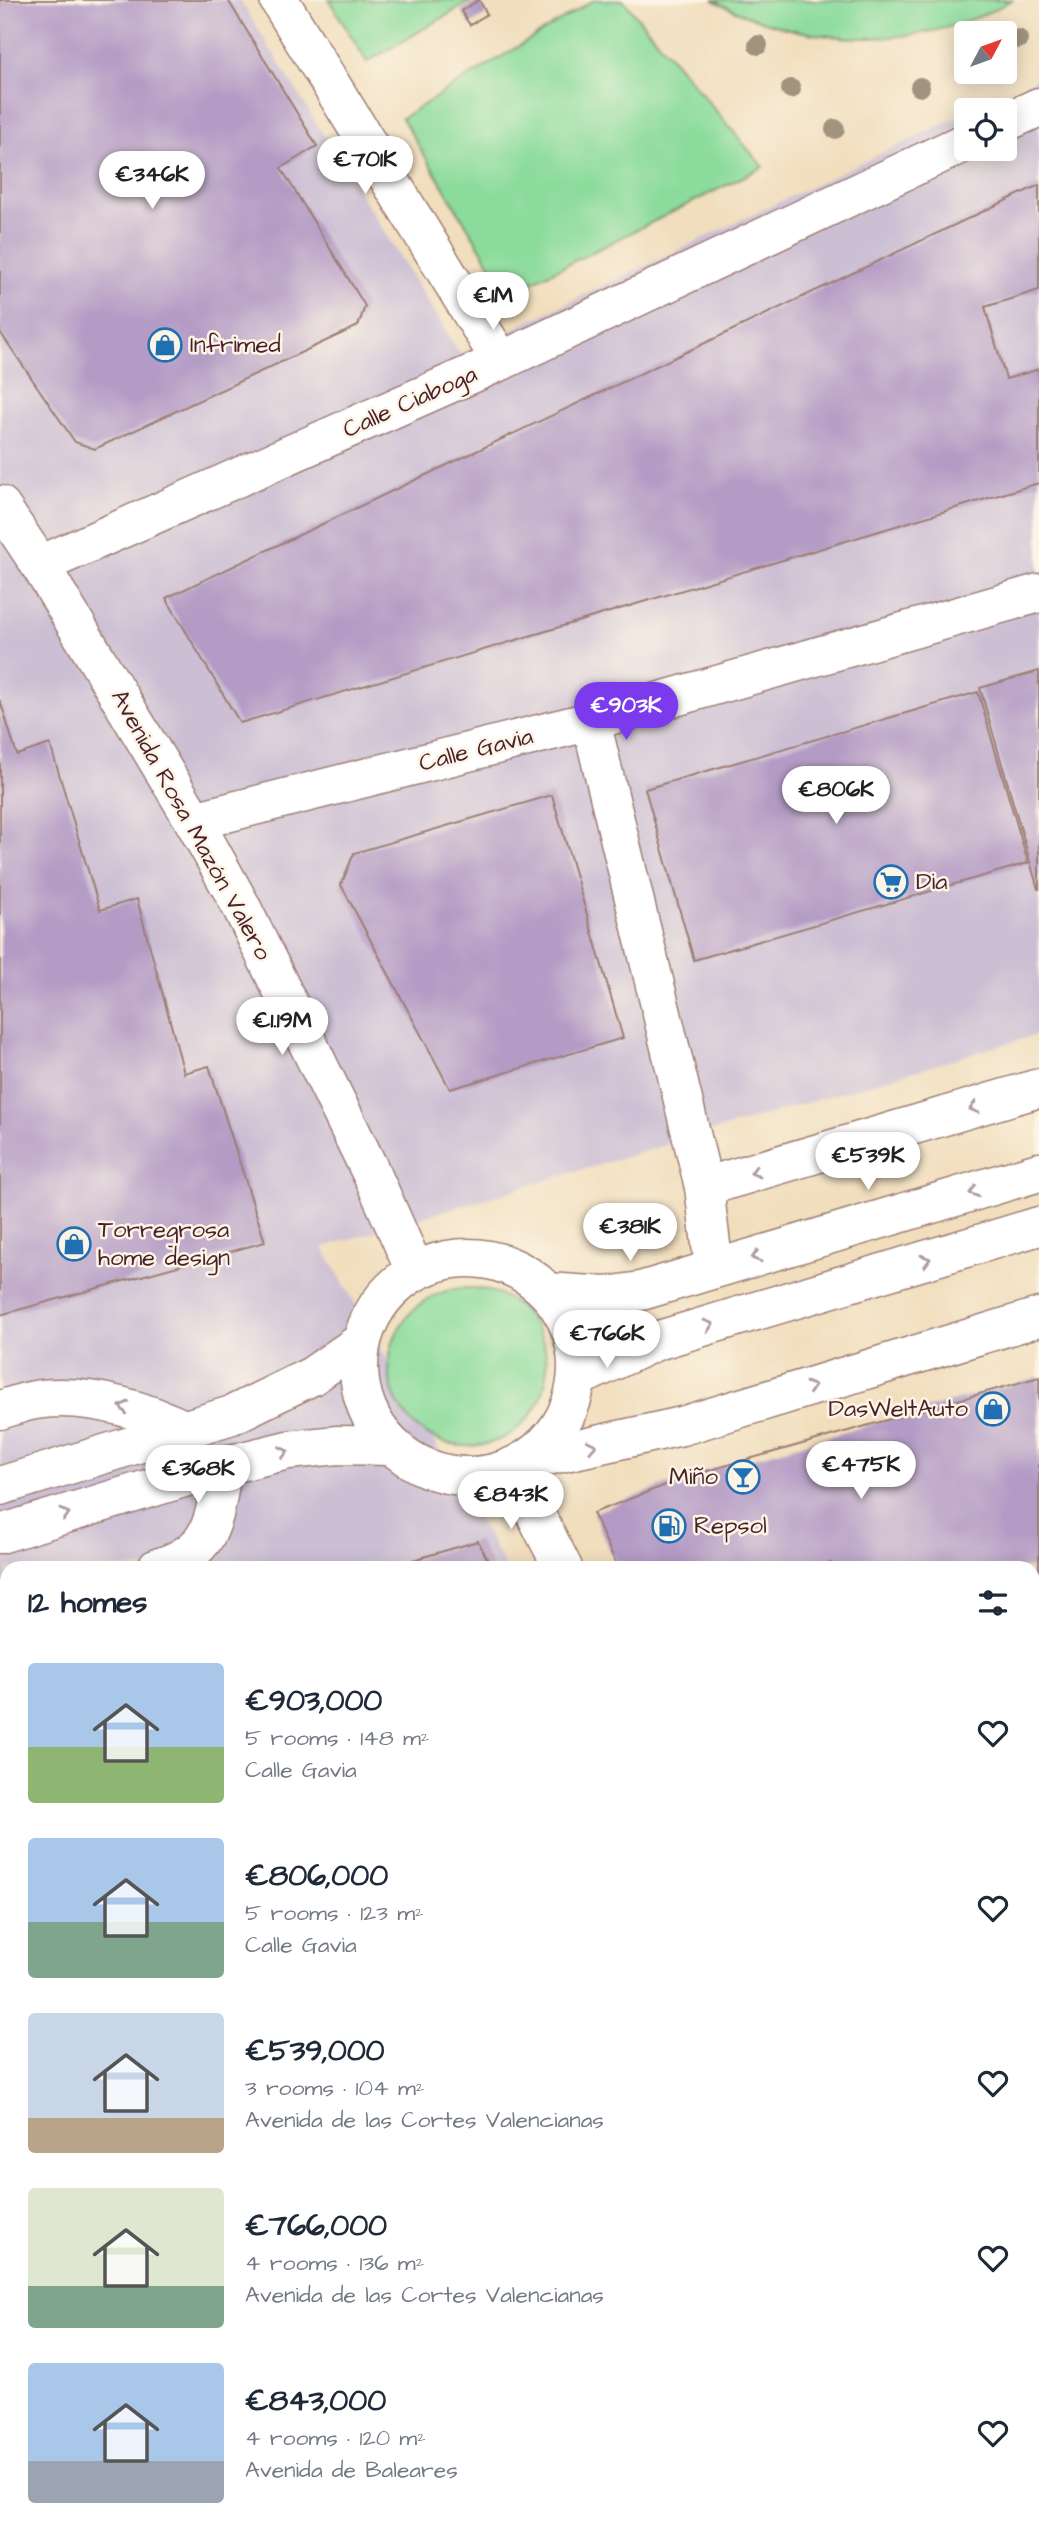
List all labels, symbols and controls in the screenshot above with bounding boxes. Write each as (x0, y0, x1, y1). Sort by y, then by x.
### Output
north arrow (954, 21, 1017, 84)
map controls (954, 21, 1017, 161)
button: locate (954, 98, 1017, 161)
pin: €701K (316, 136, 414, 196)
text: €701K (333, 143, 397, 175)
pin: €346K (103, 152, 201, 211)
text: €346K (115, 158, 189, 190)
pin: €1M (459, 272, 527, 332)
text: €1M (473, 279, 513, 311)
shop icon: Infrimed (146, 326, 184, 364)
place label: Infrimed (190, 328, 281, 362)
street label: Calle Ciaboga (337, 357, 483, 448)
pin: €903K (577, 682, 675, 742)
street label: Avenida Rosa Mazón Valero (102, 683, 280, 967)
text: €903K (590, 689, 662, 721)
street label: Calle Gavia (415, 719, 537, 781)
pin: €806K (787, 766, 885, 826)
text: €806K (798, 773, 874, 805)
supermarket icon: Dia (872, 863, 910, 901)
place label: Dia (916, 865, 947, 899)
pin: €1.19M (225, 998, 339, 1057)
text: €1.19M (252, 1004, 312, 1036)
one-way arrow (968, 1099, 980, 1114)
pin: €539K (819, 1132, 917, 1192)
text: €539K (831, 1139, 905, 1171)
one-way arrow (750, 1164, 762, 1179)
one-way arrow (968, 1183, 980, 1198)
pin: €381K (581, 1204, 679, 1263)
text: €381K (599, 1210, 661, 1242)
place label: Torregrosa home design (98, 1213, 230, 1276)
shop icon: Torregrosa home design (55, 1225, 93, 1263)
one-way arrow (750, 1248, 762, 1263)
one-way arrow (920, 1253, 932, 1268)
pin: €766K (558, 1310, 656, 1370)
text: €766K (569, 1317, 645, 1349)
one-way arrow (702, 1319, 714, 1334)
one-way arrow (805, 1380, 817, 1395)
shop icon: DasWeltAuto (974, 1390, 1012, 1428)
place label: DasWeltAuto (828, 1392, 968, 1426)
one-way arrow (118, 1401, 130, 1415)
one-way arrow (586, 1440, 598, 1455)
pin: €475K (812, 1442, 910, 1501)
one-way arrow (278, 1445, 290, 1460)
pin: €368K (149, 1446, 247, 1505)
text: €475K (822, 1448, 900, 1480)
text: €368K (161, 1452, 235, 1484)
bar icon: Miño (724, 1458, 762, 1496)
place label: Miño (669, 1460, 719, 1494)
pin: €843K (462, 1472, 560, 1531)
text: €843K (474, 1478, 548, 1510)
one-way arrow (59, 1507, 71, 1522)
fuel station icon: Repsol (650, 1507, 688, 1545)
place label: Repsol (694, 1509, 767, 1543)
text: 12 homes (28, 1582, 147, 1624)
icon: filters (974, 1584, 1012, 1622)
text: €903,000 (245, 1680, 382, 1722)
icon: home (84, 1691, 168, 1775)
icon: heart (974, 1714, 1012, 1752)
text: 5 rooms · 148 m² (245, 1722, 429, 1754)
text: Calle Gavia (245, 1754, 357, 1786)
text: €806,000 (245, 1855, 388, 1897)
icon: home (84, 1866, 168, 1950)
icon: heart (974, 1889, 1012, 1927)
text: 5 rooms · 123 m² (245, 1897, 424, 1929)
text: Calle Gavia (245, 1929, 357, 1961)
text: €539,000 (245, 2030, 385, 2072)
icon: home (84, 2041, 168, 2125)
icon: heart (974, 2064, 1012, 2102)
text: 3 rooms · 104 m² (245, 2072, 424, 2104)
text: Avenida de las Cortes Valencianas (245, 2104, 604, 2136)
text: €766,000 (245, 2205, 387, 2247)
icon: home (84, 2216, 168, 2300)
icon: heart (974, 2239, 1012, 2277)
text: 4 rooms · 136 m² (245, 2247, 424, 2279)
text: Avenida de las Cortes Valencianas (245, 2279, 604, 2311)
text: €843,000 (245, 2380, 386, 2422)
icon: home (84, 2391, 168, 2475)
icon: heart (974, 2414, 1012, 2452)
text: 4 rooms · 120 m² (245, 2422, 426, 2454)
text: Avenida de Baleares (245, 2454, 458, 2486)

